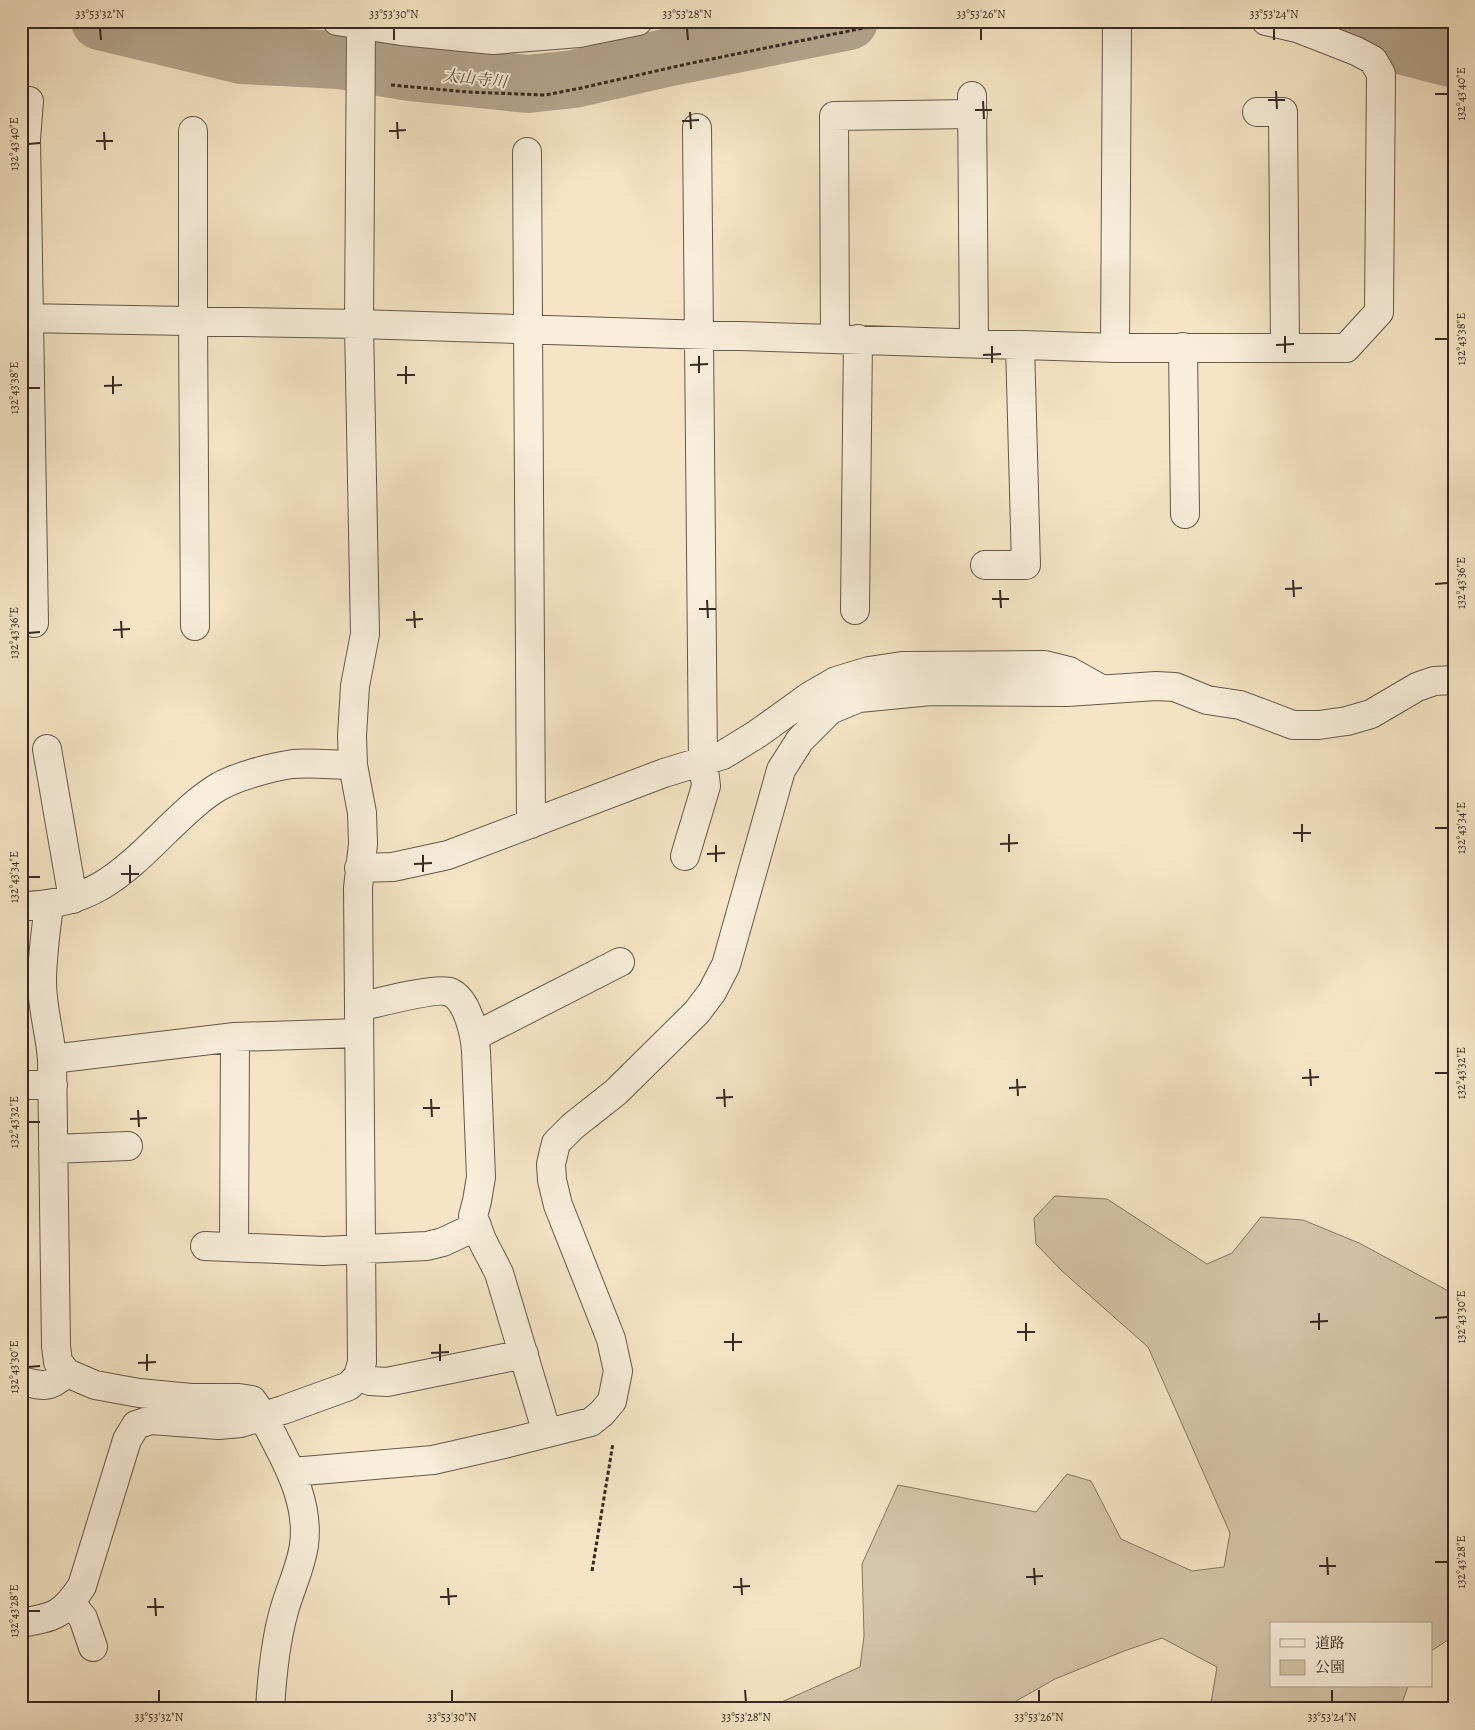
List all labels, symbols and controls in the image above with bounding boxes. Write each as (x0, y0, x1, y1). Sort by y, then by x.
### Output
text: 33°53'32"N (76, 6, 125, 22)
text: 33°53'30"N (369, 6, 419, 22)
text: 33°53'28"N (662, 6, 712, 22)
text: 33°53'26"N (956, 6, 1006, 22)
text: 33°53'24"N (1249, 6, 1299, 22)
water label: 太山寺川 (442, 65, 510, 93)
text: 132°43'40"E (1453, 67, 1469, 121)
text: 132°43'40"E (6, 117, 22, 171)
text: 132°43'38"E (1453, 313, 1469, 365)
text: 132°43'38"E (6, 362, 22, 414)
text: 132°43'36"E (1453, 557, 1469, 609)
text: 132°43'36"E (6, 607, 22, 659)
text: 132°43'34"E (1453, 802, 1469, 854)
text: 132°43'34"E (6, 851, 22, 903)
text: 132°43'32"E (1453, 1047, 1469, 1099)
text: 132°43'32"E (6, 1096, 22, 1148)
text: 132°43'30"E (1453, 1290, 1469, 1344)
text: 132°43'30"E (6, 1340, 22, 1394)
text: 132°43'28"E (1453, 1535, 1469, 1589)
text: 132°43'28"E (6, 1584, 22, 1638)
legend (1270, 1622, 1432, 1688)
text: 道路 (1315, 1633, 1345, 1653)
text: 公園 (1315, 1657, 1345, 1677)
text: 33°53'32"N (135, 1709, 184, 1725)
text: 33°53'30"N (427, 1709, 477, 1725)
text: 33°53'28"N (721, 1709, 771, 1725)
text: 33°53'26"N (1014, 1709, 1064, 1725)
text: 33°53'24"N (1307, 1709, 1357, 1725)

